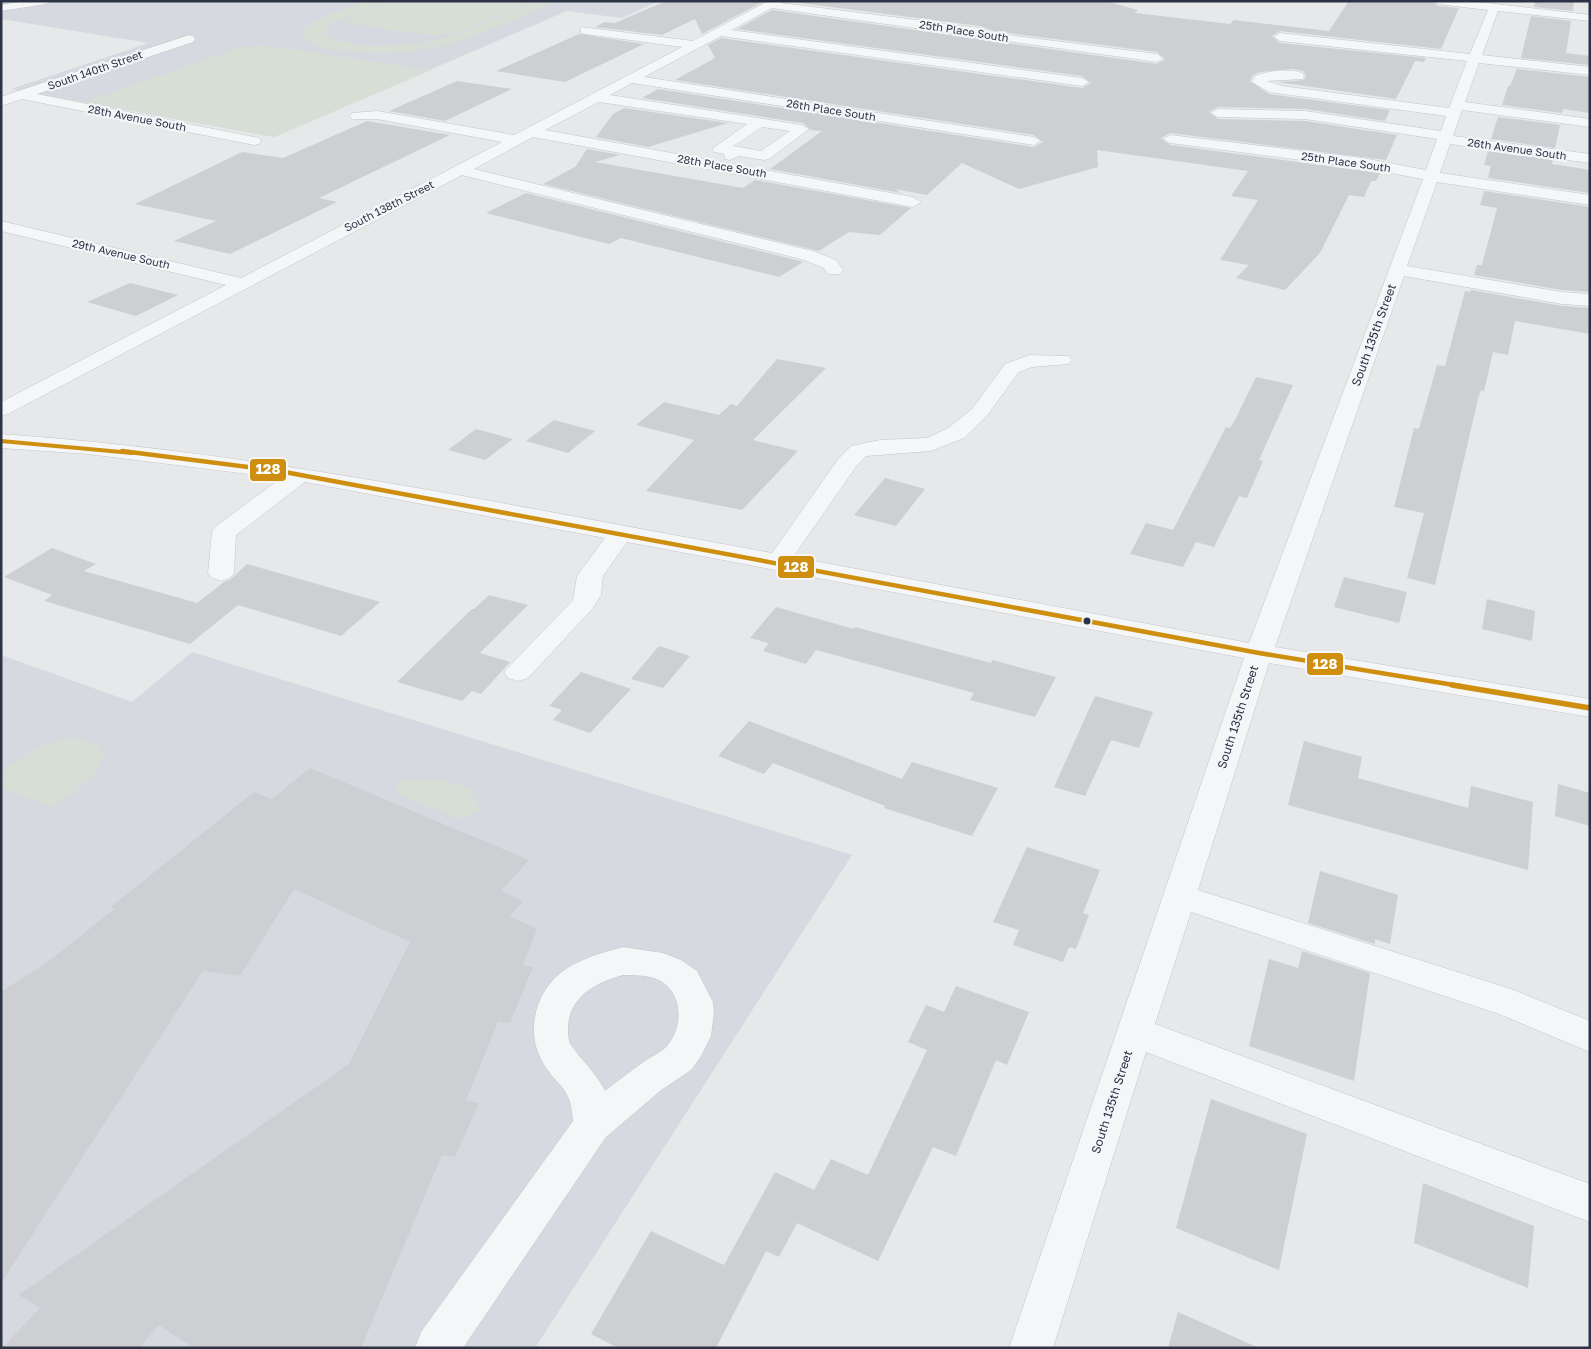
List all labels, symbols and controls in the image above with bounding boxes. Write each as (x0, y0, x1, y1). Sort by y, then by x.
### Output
street label: 25th Place South (919, 17, 1010, 44)
street label: South 140th Street (46, 47, 144, 92)
street label: 26th Place South (785, 96, 877, 123)
street label: 28th Avenue South (87, 102, 187, 133)
street label: 26th Avenue South (1467, 135, 1567, 162)
street label: 25th Place South (1301, 149, 1392, 174)
street label: 28th Place South (676, 151, 768, 180)
street label: South 138th Street (342, 177, 436, 234)
street label: 29th Avenue South (71, 236, 171, 271)
street label: South 135th Street (1348, 281, 1399, 388)
line badge: 128 (249, 458, 287, 482)
text: 128 (256, 460, 280, 477)
line badge: 128 (777, 555, 815, 579)
text: 128 (784, 558, 808, 575)
unlabelled marker (1082, 616, 1092, 626)
line badge: 128 (1306, 652, 1344, 676)
text: 128 (1313, 655, 1337, 672)
street label: South 135th Street (1214, 663, 1261, 770)
street label: South 135th Street (1088, 1048, 1135, 1155)

